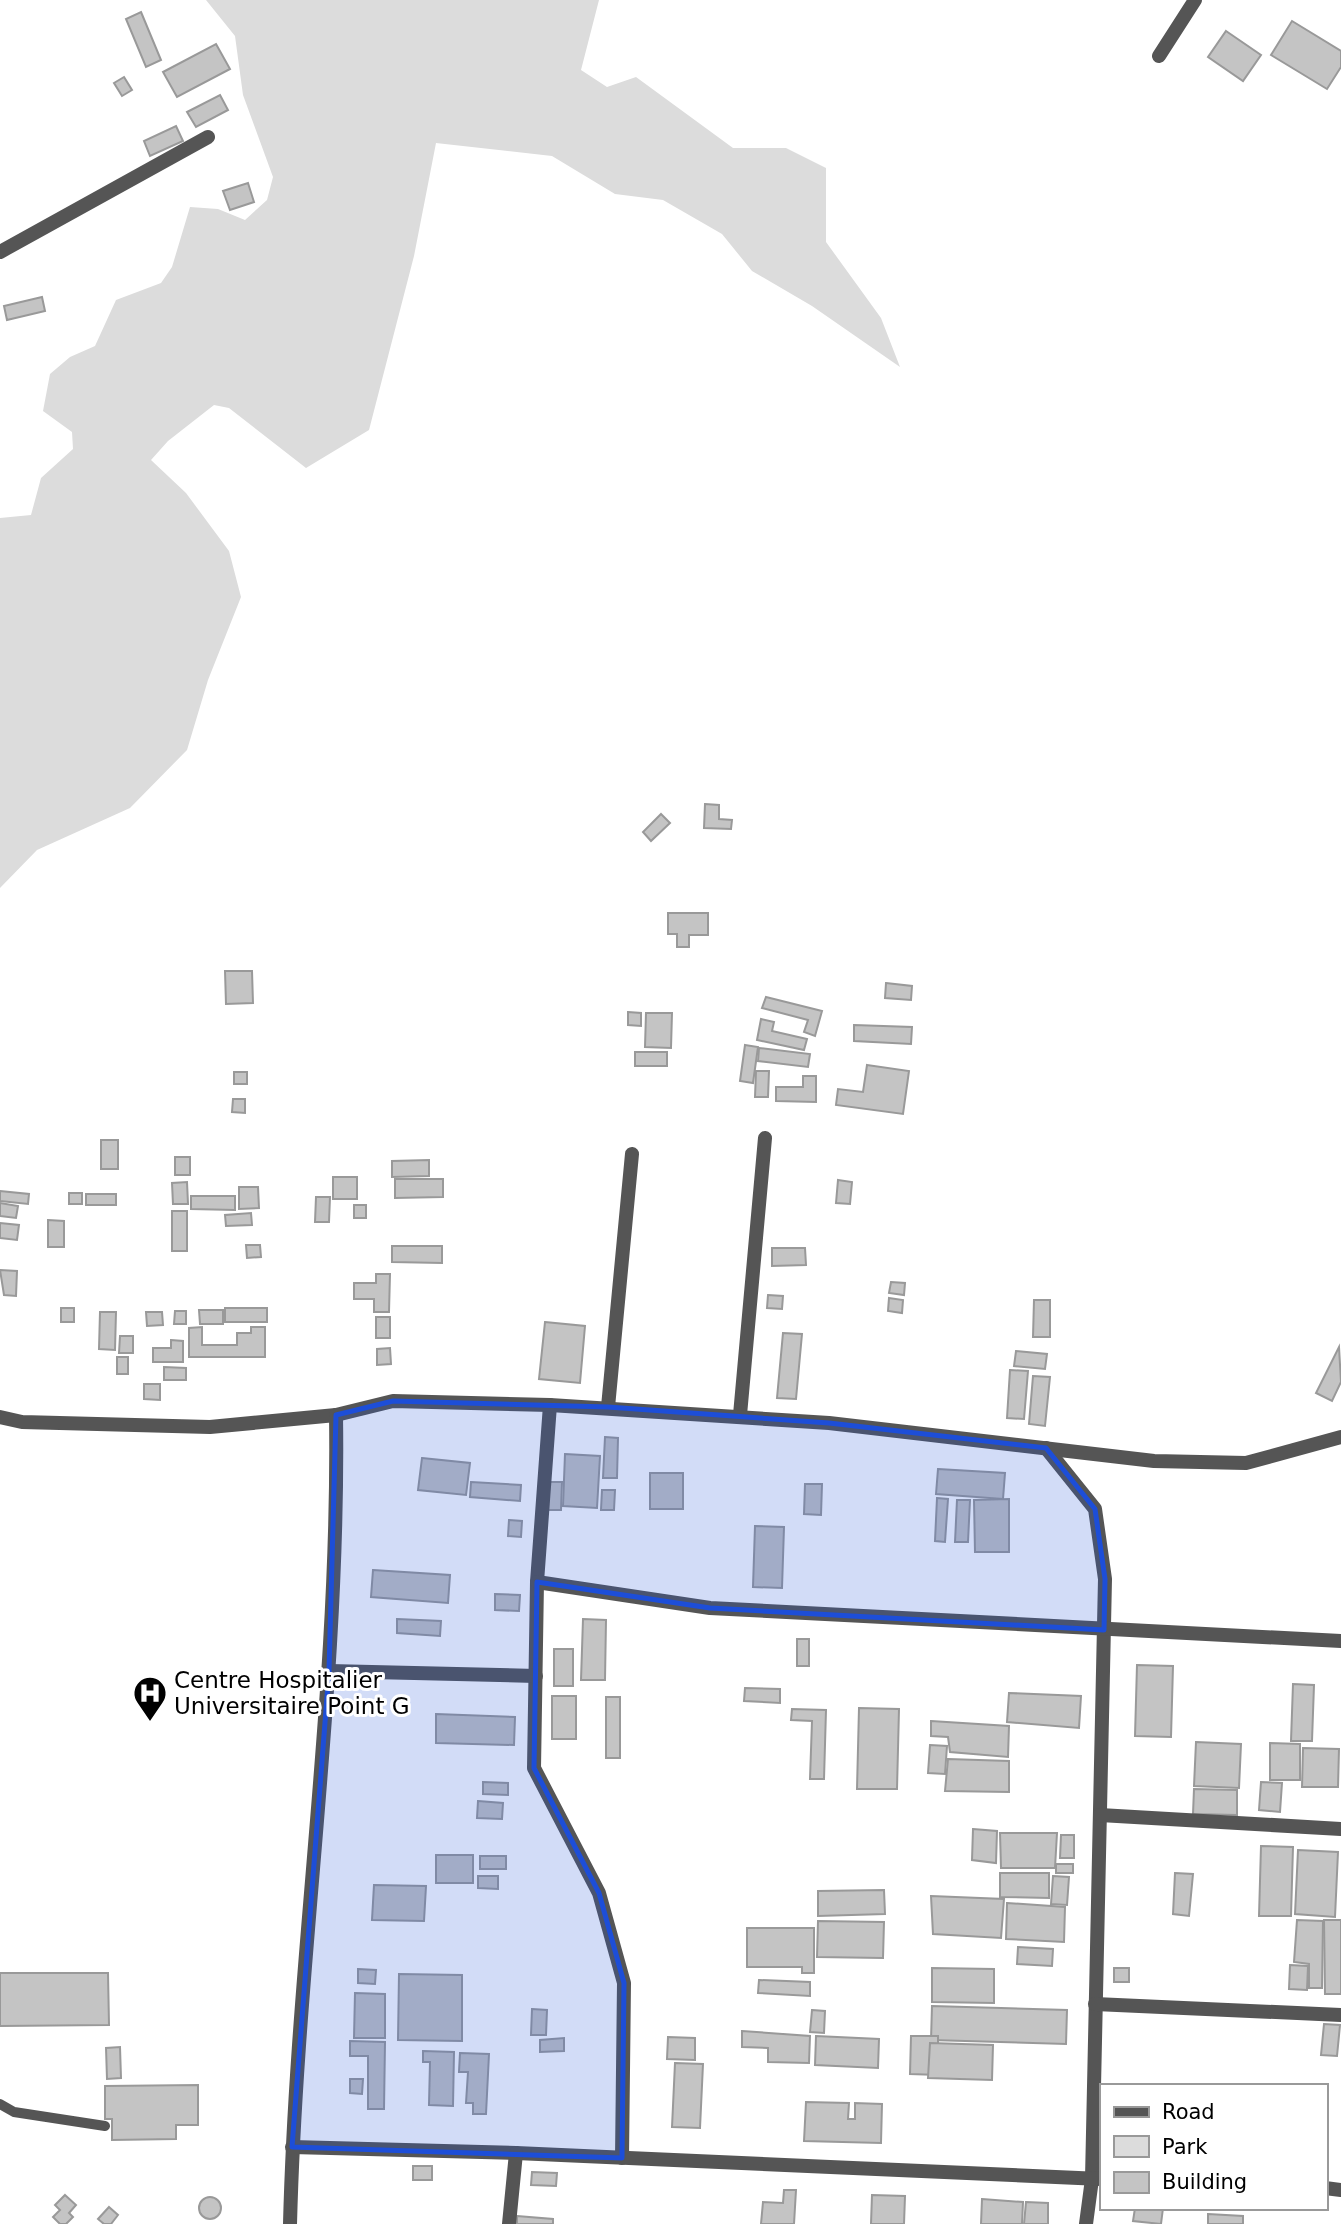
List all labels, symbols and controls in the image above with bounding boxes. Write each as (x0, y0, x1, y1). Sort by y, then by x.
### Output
place label: Centre Hospitalier Universitaire Point G (174, 1667, 410, 1719)
hospital icon: Centre Hospitalier Universitaire Point G (131, 1674, 169, 1723)
legend (1100, 2084, 1327, 2210)
text: Road (1162, 2100, 1215, 2124)
text: Park (1162, 2135, 1208, 2159)
text: Building (1162, 2170, 1247, 2194)

